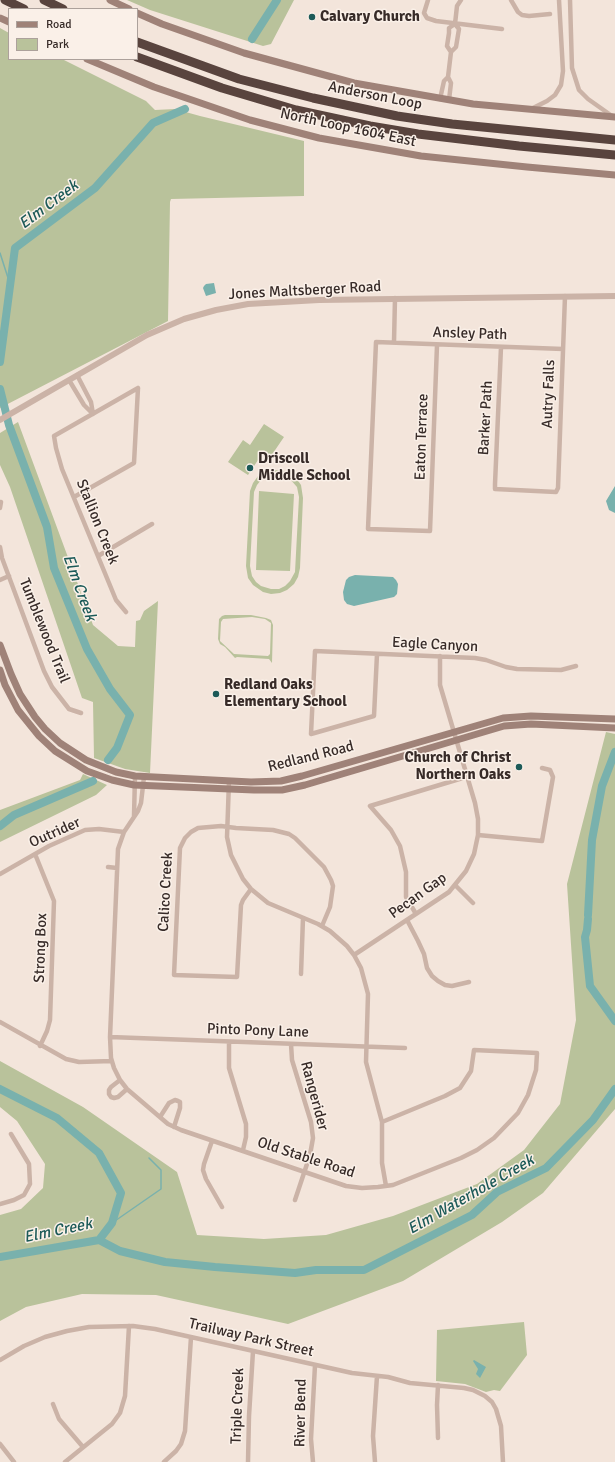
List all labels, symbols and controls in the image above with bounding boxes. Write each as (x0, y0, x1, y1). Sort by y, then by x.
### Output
legend (8, 8, 138, 60)
place label: Calvary Church (320, 8, 420, 26)
marker: Calvary Church (307, 12, 317, 22)
text: Road (46, 17, 72, 32)
text: Park (46, 37, 69, 52)
street label: Anderson Loop (327, 78, 423, 114)
street label: North Loop 1604 East (278, 105, 418, 151)
water label: Elm Creek (16, 176, 82, 234)
street label: Jones Maltsberger Road (228, 278, 382, 304)
street label: Ansley Path (432, 324, 508, 344)
street label: Autry Falls (539, 359, 559, 429)
street label: Barker Path (475, 380, 497, 456)
street label: Eaton Terrace (411, 393, 433, 481)
place label: Driscoll Middle School (258, 450, 350, 485)
marker: Driscoll Middle School (245, 463, 255, 473)
street label: Stallion Creek (72, 477, 122, 567)
water label: Elm Creek (58, 552, 100, 624)
street label: Tumblewood Trail (15, 576, 73, 686)
street label: Eagle Canyon (391, 634, 479, 656)
place label: Redland Oaks Elementary School (224, 676, 347, 711)
marker: Redland Oaks Elementary School (211, 689, 221, 699)
street label: Redland Road (266, 738, 356, 776)
place label: Church of Christ Northern Oaks (404, 749, 511, 784)
marker: Church of Christ Northern Oaks (514, 762, 524, 772)
street label: Outrider (27, 814, 83, 852)
street label: Calico Creek (155, 852, 177, 932)
street label: Pecan Gap (386, 869, 450, 923)
street label: Strong Box (31, 913, 51, 983)
street label: Pinto Pony Lane (207, 1020, 309, 1042)
street label: Rangerider (296, 1059, 332, 1133)
street label: Old Stable Road (255, 1134, 357, 1182)
water label: Elm Waterhole Creek (404, 1151, 538, 1239)
water label: Elm Creek (22, 1214, 94, 1248)
street label: Trailway Park Street (187, 1315, 315, 1361)
street label: Triple Creek (228, 1368, 248, 1444)
street label: River Bend (291, 1379, 311, 1447)

